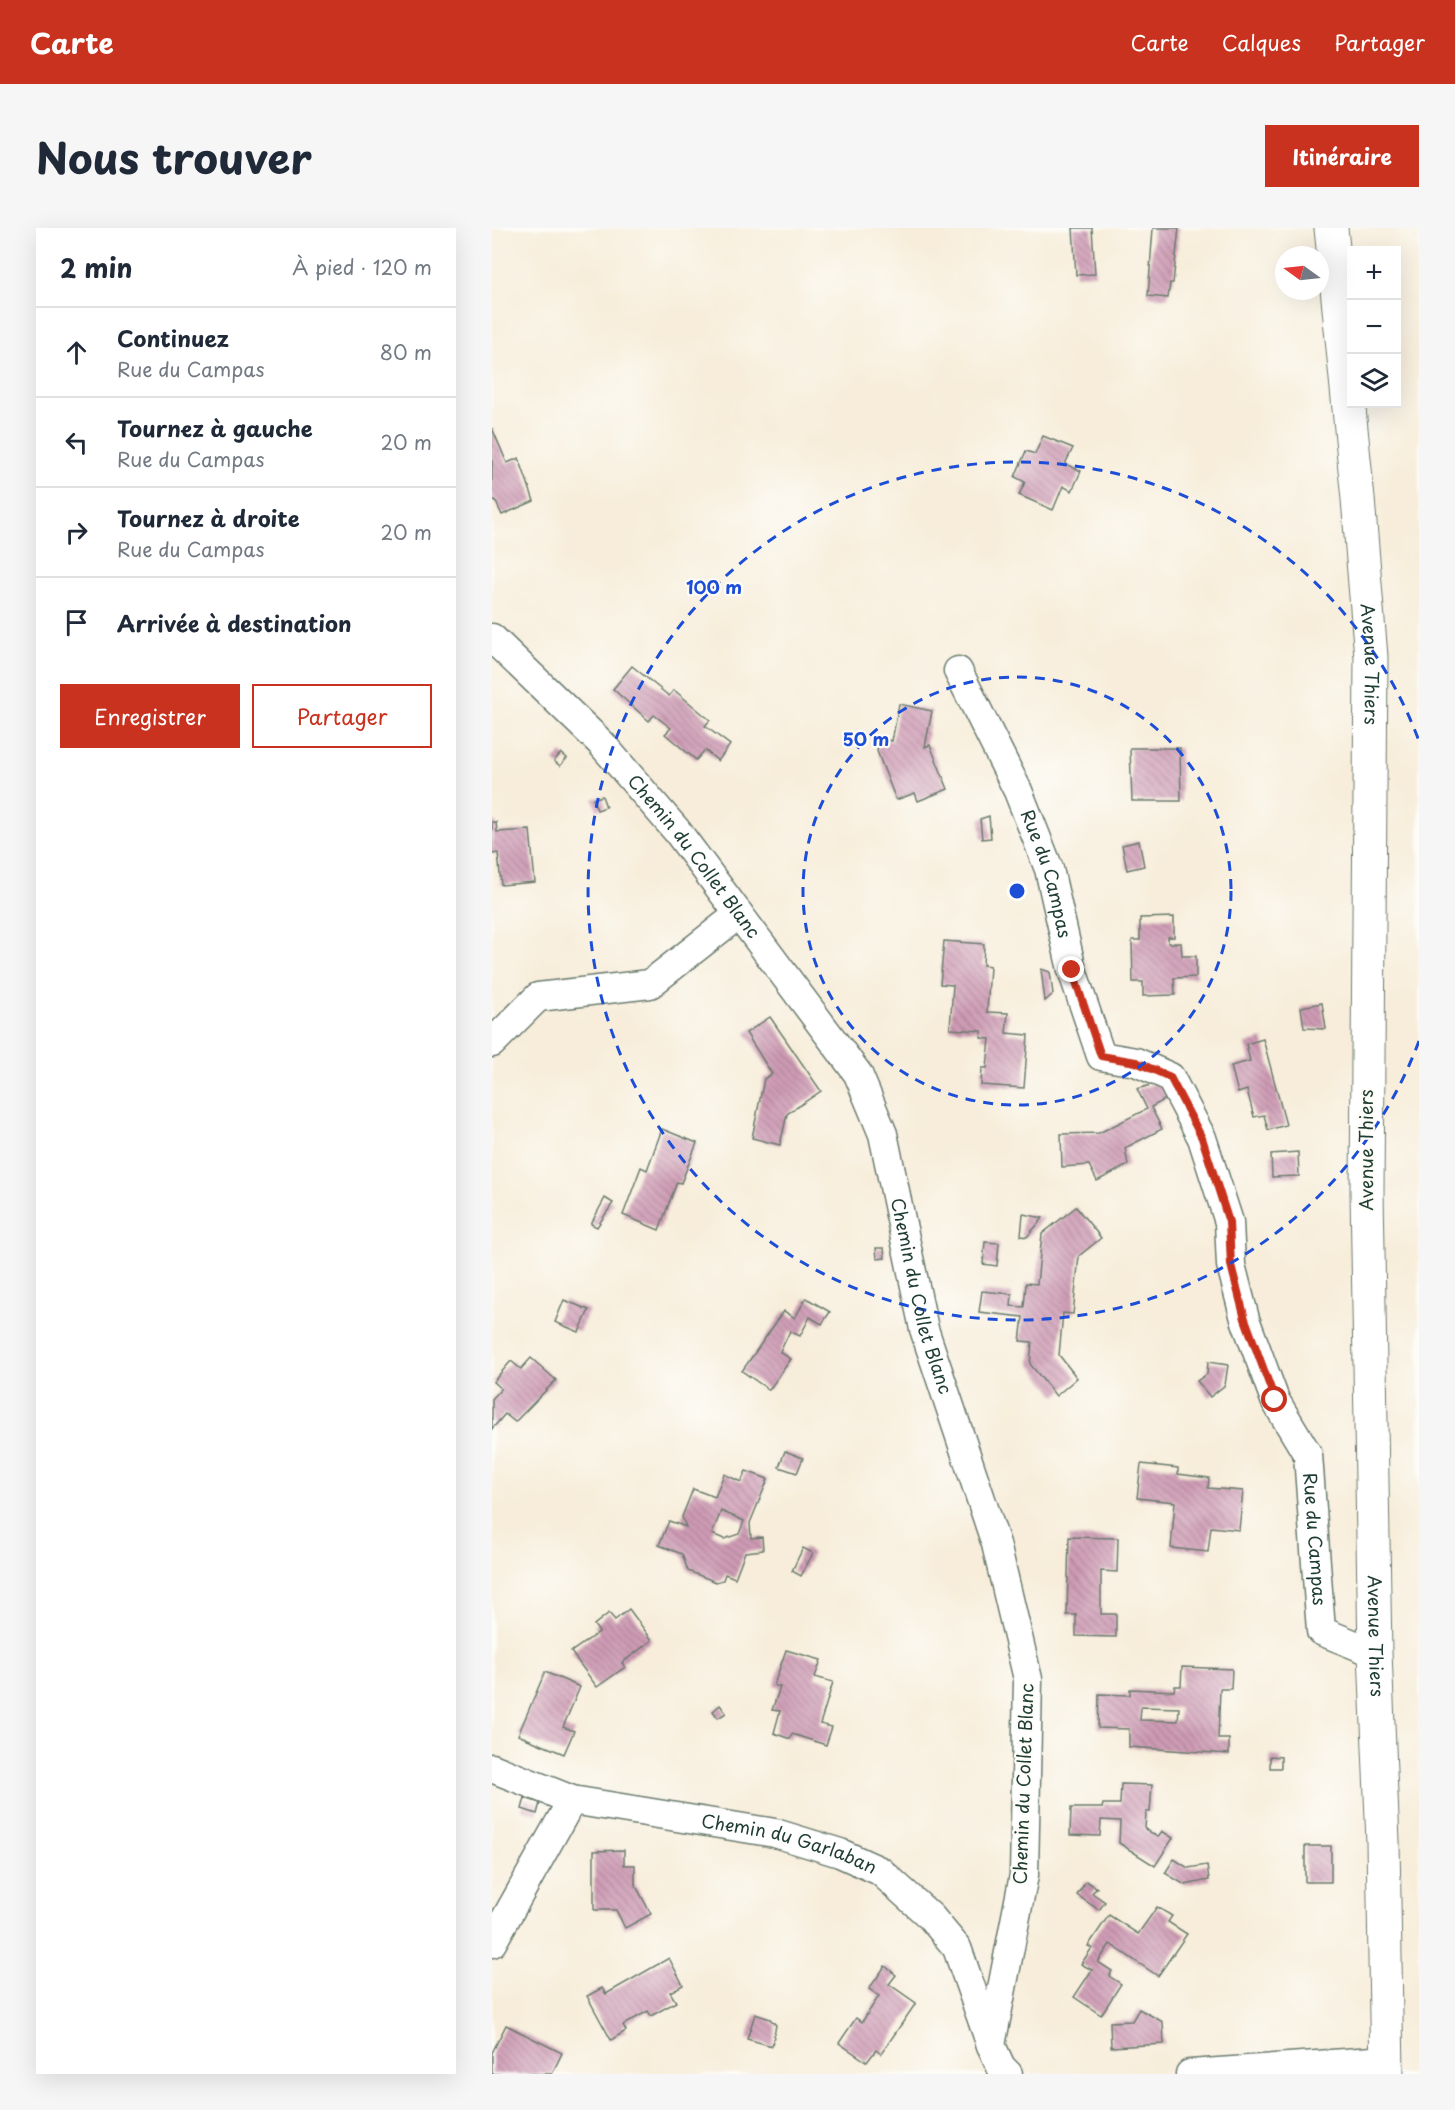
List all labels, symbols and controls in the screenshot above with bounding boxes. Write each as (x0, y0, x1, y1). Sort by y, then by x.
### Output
text: Carte (30, 21, 114, 64)
text: Carte (1131, 26, 1189, 58)
text: Calques (1222, 26, 1301, 58)
text: Partager (1334, 26, 1425, 58)
text: Nous trouver (36, 125, 312, 188)
button: Itinéraire (1265, 125, 1419, 187)
north arrow (1275, 246, 1329, 300)
map controls (1347, 246, 1401, 408)
button: + (1347, 246, 1401, 300)
text: 2 min (60, 248, 133, 287)
text: À pied · 120 m (292, 252, 432, 282)
button: − (1347, 300, 1401, 354)
text: Continuez (117, 321, 229, 354)
icon: ahead (60, 336, 93, 369)
text: 80 m (380, 337, 432, 367)
text: Rue du Campas (117, 354, 265, 384)
button: layers (1347, 354, 1401, 408)
text: Tournez à gauche (117, 411, 313, 444)
icon: left (60, 426, 93, 459)
text: 20 m (380, 427, 432, 457)
text: Rue du Campas (117, 444, 265, 474)
text: Tournez à droite (117, 501, 300, 534)
icon: right (60, 516, 93, 549)
text: 20 m (380, 517, 432, 547)
text: Rue du Campas (117, 534, 265, 564)
text: 100 m (686, 573, 742, 600)
street label: Avenue Thiers (1355, 602, 1386, 725)
icon: arrive (60, 606, 93, 639)
text: Arrivée à destination (117, 606, 351, 639)
button: Enregistrer (60, 684, 240, 748)
button: Partager (252, 684, 432, 748)
text: 50 m (843, 725, 889, 752)
street label: Chemin du Collet Blanc (622, 768, 767, 943)
street label: Rue du Campas (1015, 805, 1079, 940)
centre of rings (1007, 881, 1027, 901)
route end (1058, 956, 1084, 982)
street label: Avenue Thiers (1352, 1089, 1379, 1211)
street label: Chemin du Collet Blanc (885, 1195, 960, 1397)
route start (1261, 1386, 1287, 1412)
street label: Rue du Campas (1297, 1472, 1334, 1606)
street label: Avenue Thiers (1362, 1575, 1392, 1697)
street label: Chemin du Collet Blanc (1005, 1683, 1040, 1885)
street label: Chemin du Garlaban (699, 1806, 882, 1880)

